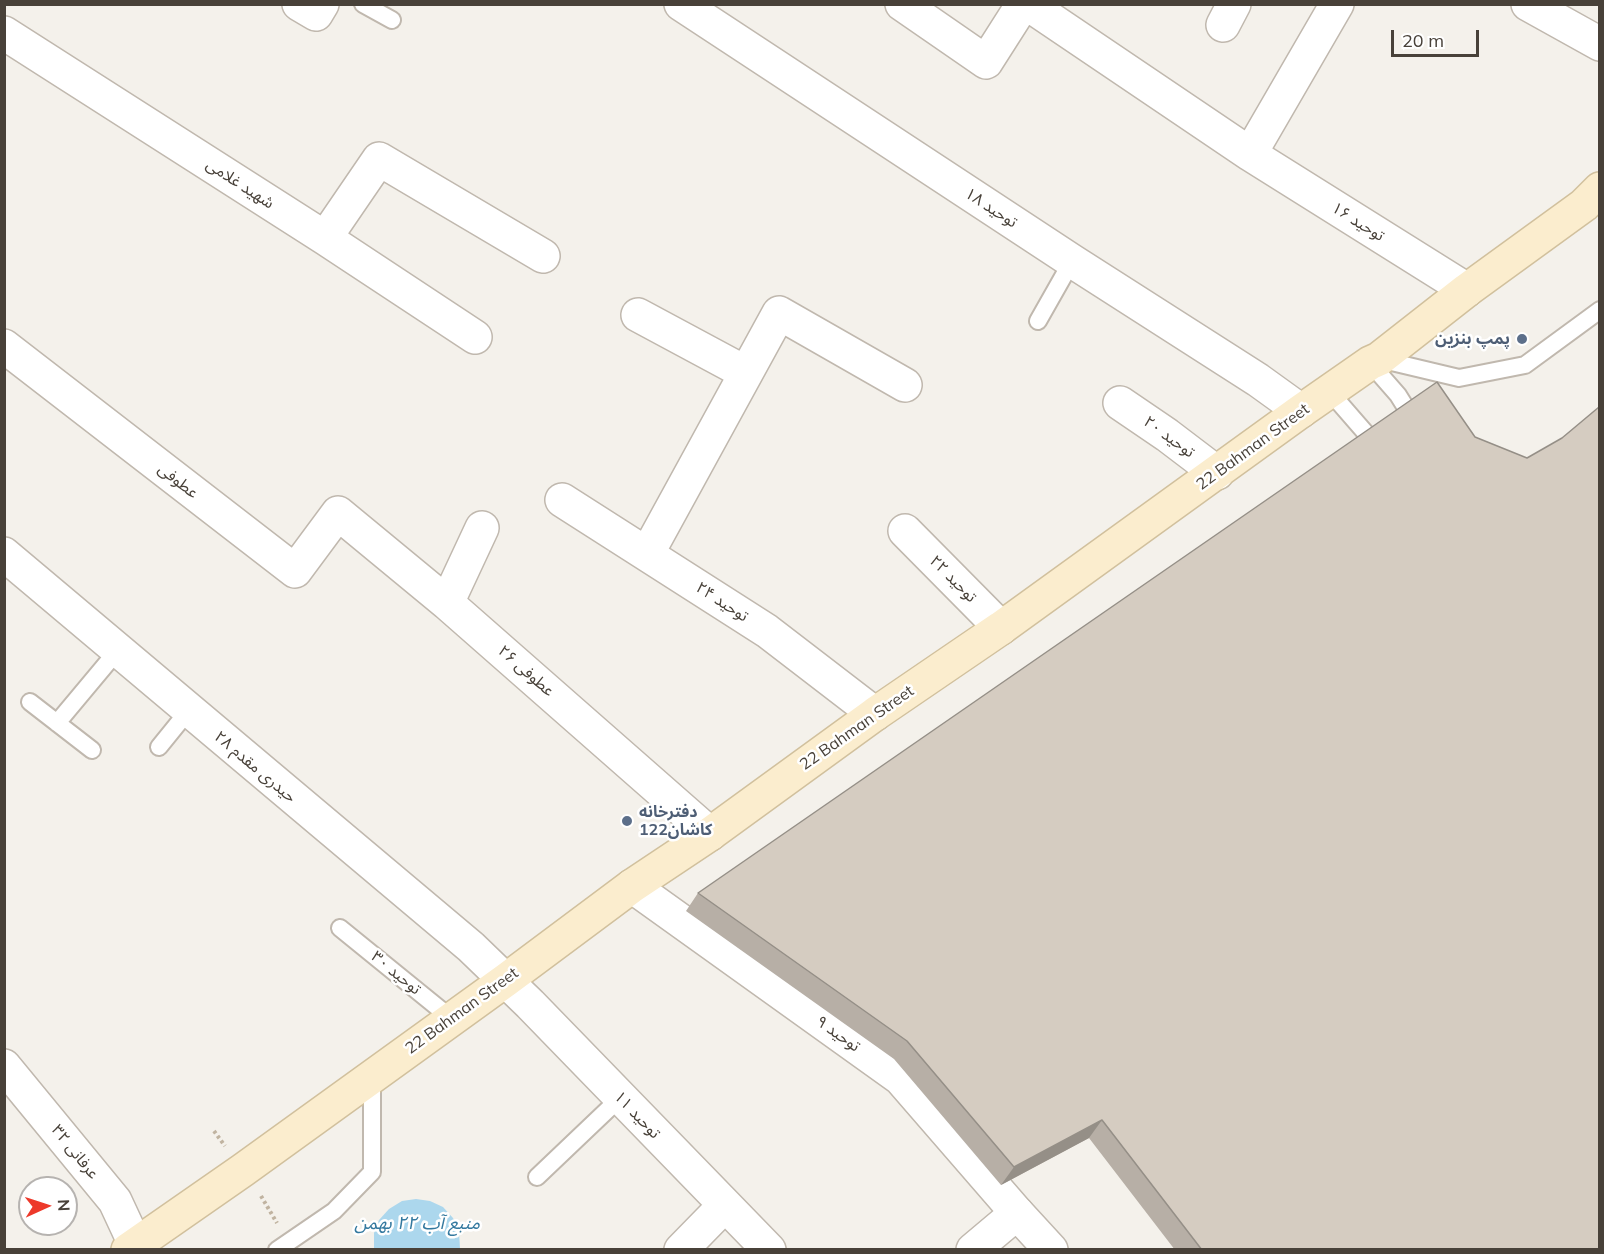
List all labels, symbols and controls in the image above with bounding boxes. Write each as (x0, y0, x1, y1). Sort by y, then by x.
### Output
scale bar (1394, 18, 1482, 56)
text: 20 m (1402, 29, 1444, 52)
street label: شهید غلامی (202, 155, 278, 213)
street label: توحید ۱۸ (961, 184, 1021, 232)
street label: توحید ۱۶ (1328, 198, 1388, 246)
place label: پمپ بنزین (1435, 329, 1510, 349)
marker: پمپ بنزین (1515, 332, 1529, 346)
street label: 22 Bahman Street (1193, 400, 1313, 494)
street label: توحید ۲۰ (1140, 412, 1198, 462)
street label: عطوفی (154, 459, 202, 503)
street label: توحید ۲۲ (925, 551, 981, 607)
street label: توحید ۲۴ (692, 578, 752, 626)
street label: عطوفی ۲۶ (494, 641, 558, 701)
street label: 22 Bahman Street (796, 682, 918, 774)
street label: حیدری مقدم ۲۸ (210, 727, 300, 807)
place label: دفترخانه 122کاشان (639, 802, 712, 840)
marker: دفترخانه 122کاشان (620, 814, 634, 828)
street label: توحید ۳۰ (367, 947, 425, 999)
street label: 22 Bahman Street (402, 964, 522, 1058)
street label: توحید ۹ (812, 1012, 864, 1056)
street label: توحید ۱۱ (610, 1087, 664, 1143)
street label: عرفانی ۳۲ (47, 1121, 103, 1183)
north arrow (18, 1176, 78, 1236)
text: N (54, 1199, 74, 1212)
water label: منبع آب ۲۲ بهمن (354, 1213, 480, 1235)

